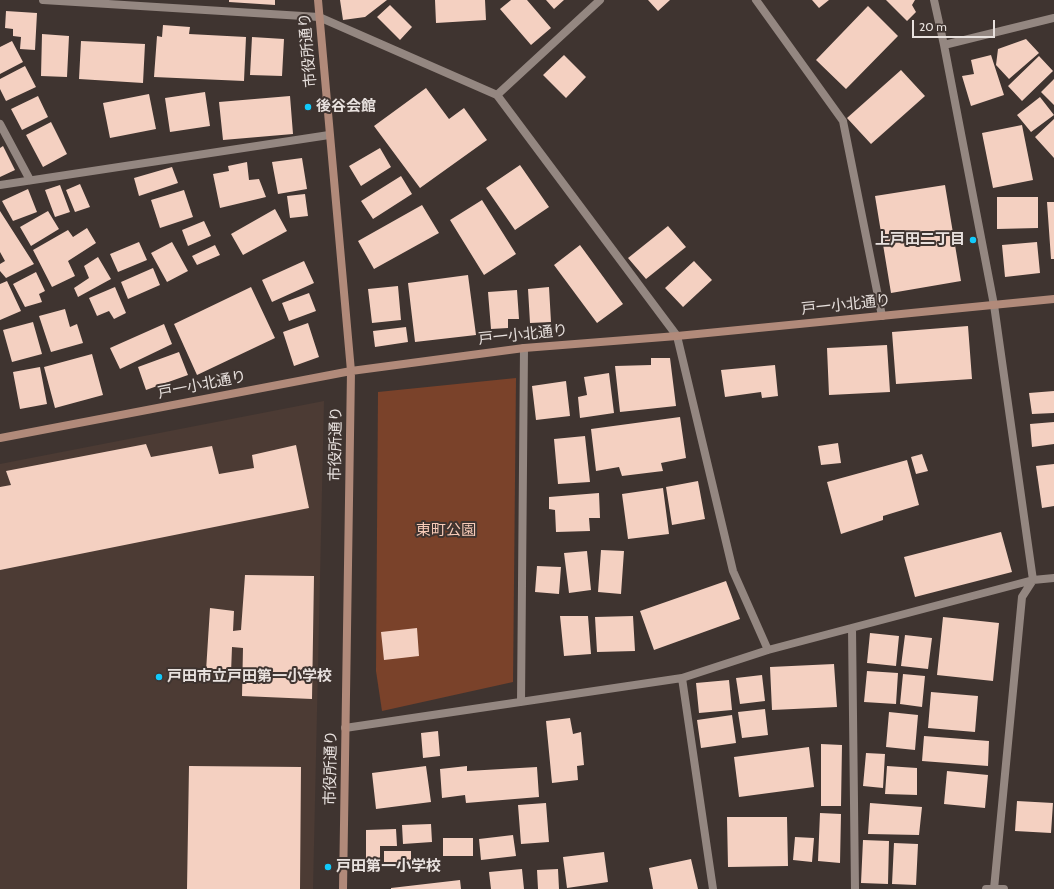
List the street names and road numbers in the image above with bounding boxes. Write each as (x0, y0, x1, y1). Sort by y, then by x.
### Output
street label: 市役所通り (296, 12, 320, 88)
street label: 戸一小北通り (800, 291, 892, 319)
street label: 戸一小北通り (477, 321, 569, 349)
street label: 戸一小北通り (156, 368, 248, 402)
street label: 市役所通り (326, 406, 346, 482)
street label: 市役所通り (321, 730, 341, 806)

